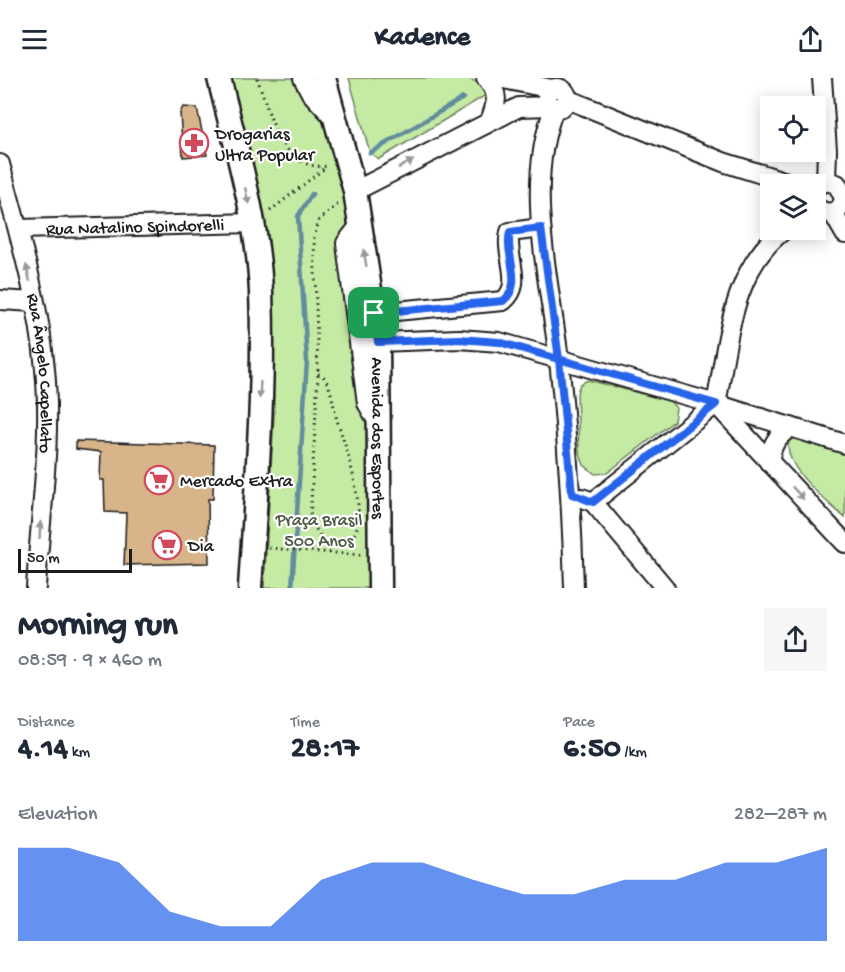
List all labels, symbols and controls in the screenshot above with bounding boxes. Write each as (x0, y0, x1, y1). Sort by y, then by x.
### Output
icon: menu (18, 23, 51, 56)
text: Kadence (375, 23, 470, 55)
icon: share (794, 23, 827, 56)
map controls (760, 96, 826, 240)
button: locate (760, 96, 826, 162)
place label: Drogarias Ultra Popular (214, 125, 316, 167)
pharmacy icon: Drogarias Ultra Popular (178, 127, 210, 159)
one-way arrow (398, 159, 415, 169)
button: layers (760, 174, 826, 240)
one-way arrow (243, 187, 253, 205)
street label: Rua Natalino Spindorelli (46, 216, 225, 241)
one-way arrow (361, 248, 370, 267)
one-way arrow (22, 264, 32, 283)
pin (348, 287, 399, 338)
street label: Rua Ângelo Capellato (21, 292, 55, 454)
icon: arrive (357, 296, 390, 329)
street label: Avenida dos Esportes (365, 357, 387, 520)
one-way arrow (256, 381, 265, 400)
supermarket icon: Mercado Extra (143, 464, 175, 496)
place label: Mercado Extra (180, 472, 294, 493)
one-way arrow (791, 485, 804, 500)
park label: Praça Brasil 500 Anos (275, 511, 362, 553)
one-way arrow (35, 520, 44, 539)
supermarket icon: Dia (151, 529, 183, 561)
place label: Dia (187, 537, 215, 558)
scale bar (18, 546, 132, 574)
text: 50 m (27, 550, 60, 569)
text: Morning run (18, 608, 178, 646)
button: share (764, 608, 827, 671)
text: 08:59 · 9 × 460 m (18, 650, 162, 673)
text: Distance (18, 714, 75, 733)
text: Time (291, 714, 320, 733)
text: Pace (563, 714, 595, 733)
text: 4.14 (18, 733, 68, 768)
text: 28:17 (291, 733, 359, 768)
text: 6:50 (563, 733, 621, 768)
text: km (68, 744, 90, 763)
text: /km (621, 744, 647, 763)
text: Elevation (18, 804, 98, 827)
text: 282–287 m (734, 804, 827, 827)

